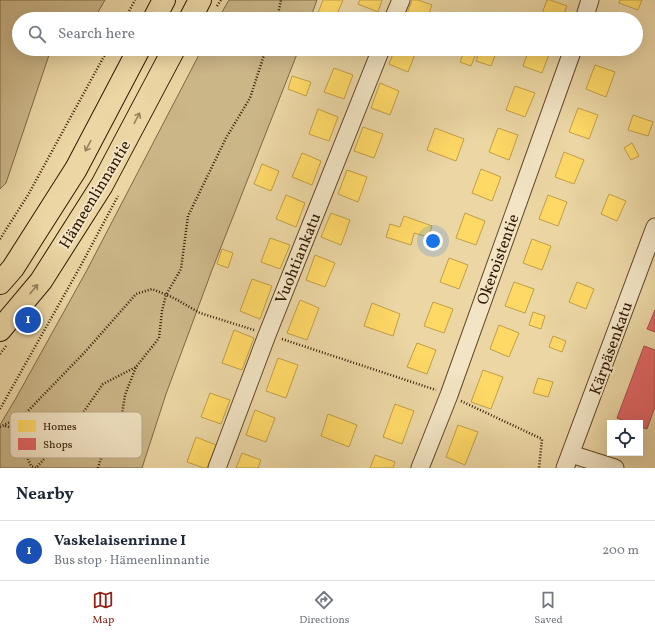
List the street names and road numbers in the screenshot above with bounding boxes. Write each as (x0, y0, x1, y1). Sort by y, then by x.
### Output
street label: Hämeenlinnantie (55, 137, 137, 253)
street label: Vuohtiankatu (271, 210, 327, 307)
street label: Okeroistentie (472, 211, 526, 308)
street label: Kärpäsenkatu (585, 299, 639, 398)

